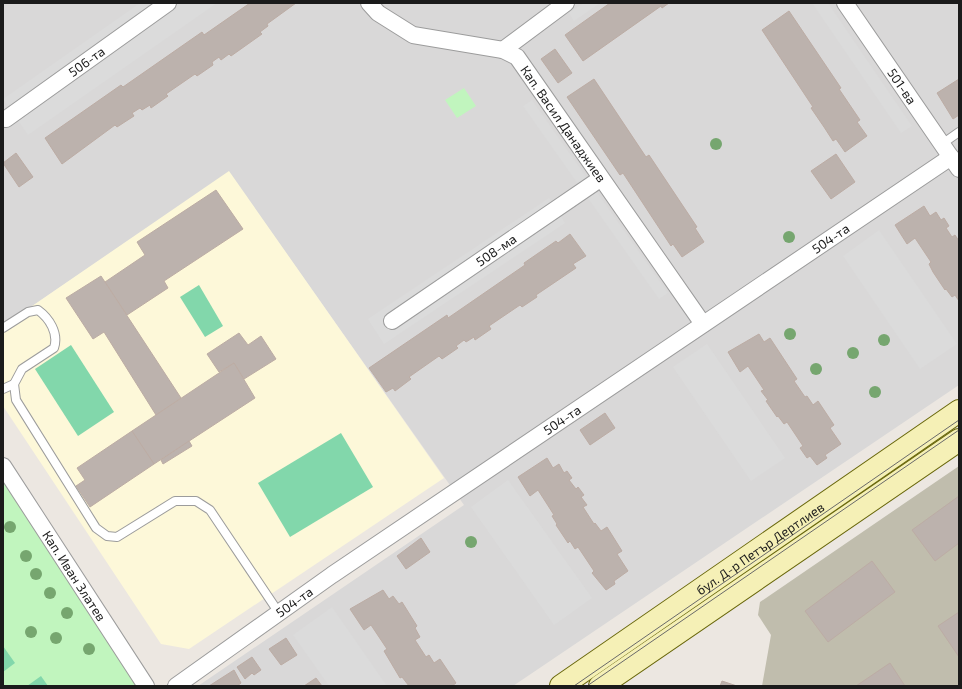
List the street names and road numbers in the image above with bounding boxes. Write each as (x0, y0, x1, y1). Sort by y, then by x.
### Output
street label: 506-та (65, 43, 108, 80)
street label: Кап. Васил Данаджиев (517, 62, 610, 185)
street label: 501-ва (884, 65, 920, 107)
street label: 504-та (809, 220, 852, 257)
street label: 508-ма (473, 231, 519, 269)
street label: 504-та (540, 401, 584, 438)
street label: бул. Д-р Петър Дертлиев (693, 499, 827, 598)
street label: Кап. Иван Златев (39, 528, 110, 624)
street label: 504-та (273, 583, 316, 621)

